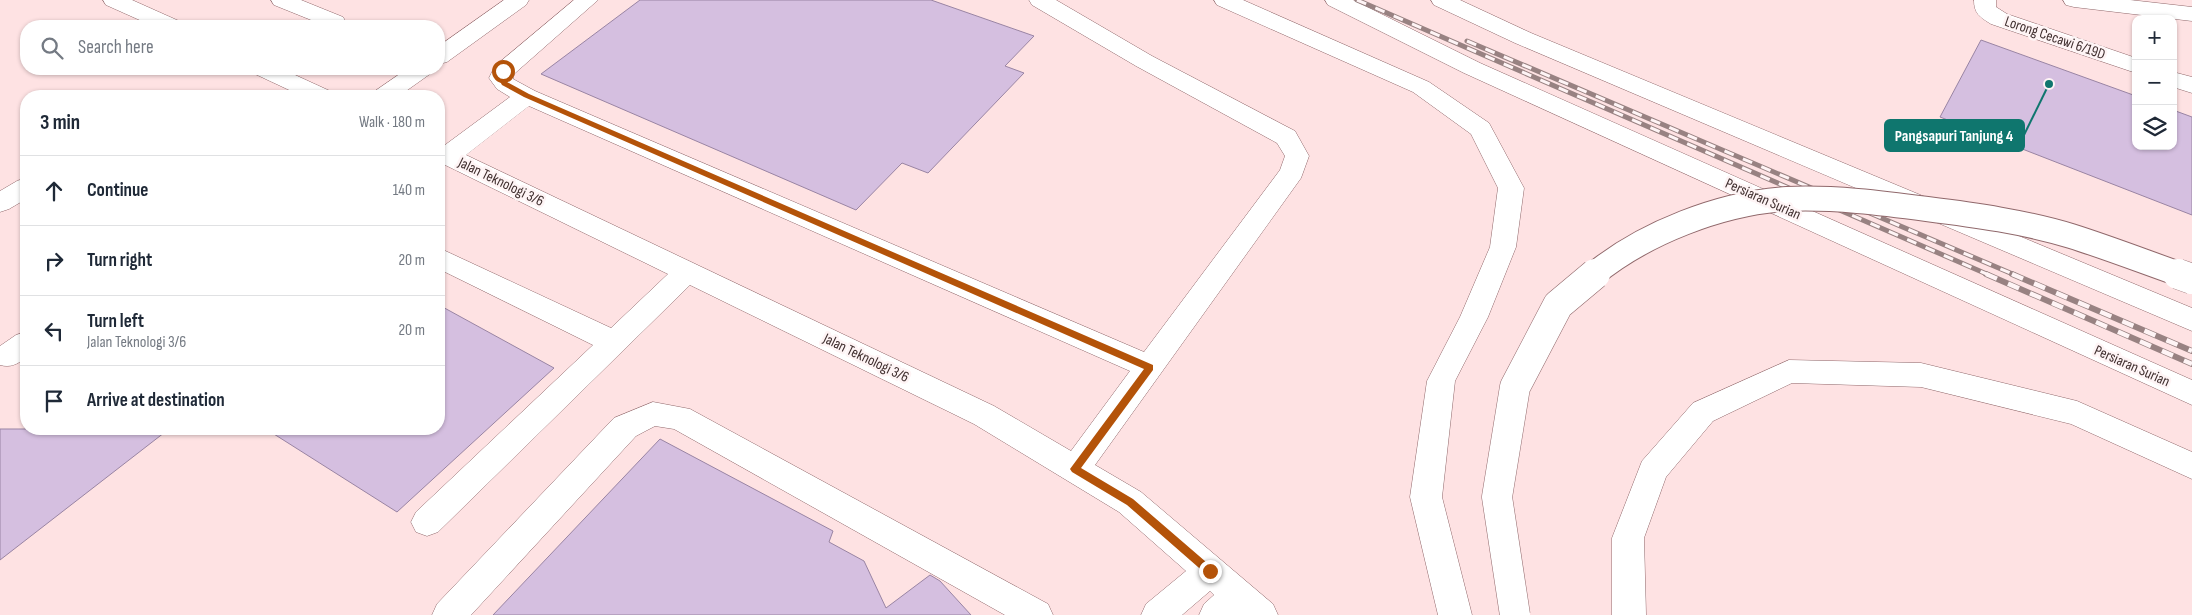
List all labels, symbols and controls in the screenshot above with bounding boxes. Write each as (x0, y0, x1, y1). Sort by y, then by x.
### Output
street label: Lorong Cecawi 6/19D (2002, 12, 2108, 64)
map controls (2132, 15, 2177, 150)
button: + (2132, 15, 2177, 60)
search box (20, 20, 445, 75)
icon: search (38, 34, 66, 62)
text: Search here (78, 36, 154, 59)
route start (492, 60, 515, 83)
button: − (2132, 60, 2177, 105)
button: layers (2132, 105, 2177, 150)
text: 3 min (40, 110, 80, 135)
text: Walk · 180 m (359, 113, 425, 132)
callout: Pangsapuri Tanjung 4 (1885, 120, 2024, 151)
text: Pangsapuri Tanjung 4 (1895, 127, 2014, 146)
street label: Jalan Teknologi 3/6 (454, 153, 547, 211)
street label: Persiaran Surian (1722, 174, 1804, 224)
icon: ahead (40, 177, 68, 205)
text: Continue (87, 179, 148, 202)
text: 140 m (393, 181, 425, 200)
icon: right (40, 247, 68, 275)
text: Turn right (87, 249, 152, 272)
text: 20 m (398, 251, 425, 270)
text: Turn left (87, 310, 144, 333)
icon: left (40, 317, 68, 345)
text: 20 m (398, 321, 425, 340)
street label: Jalan Teknologi 3/6 (819, 329, 912, 387)
text: Jalan Teknologi 3/6 (87, 333, 186, 352)
street label: Persiaran Surian (2091, 341, 2173, 391)
icon: arrive (40, 387, 68, 415)
text: Arrive at destination (87, 389, 225, 412)
route end (1199, 560, 1222, 583)

